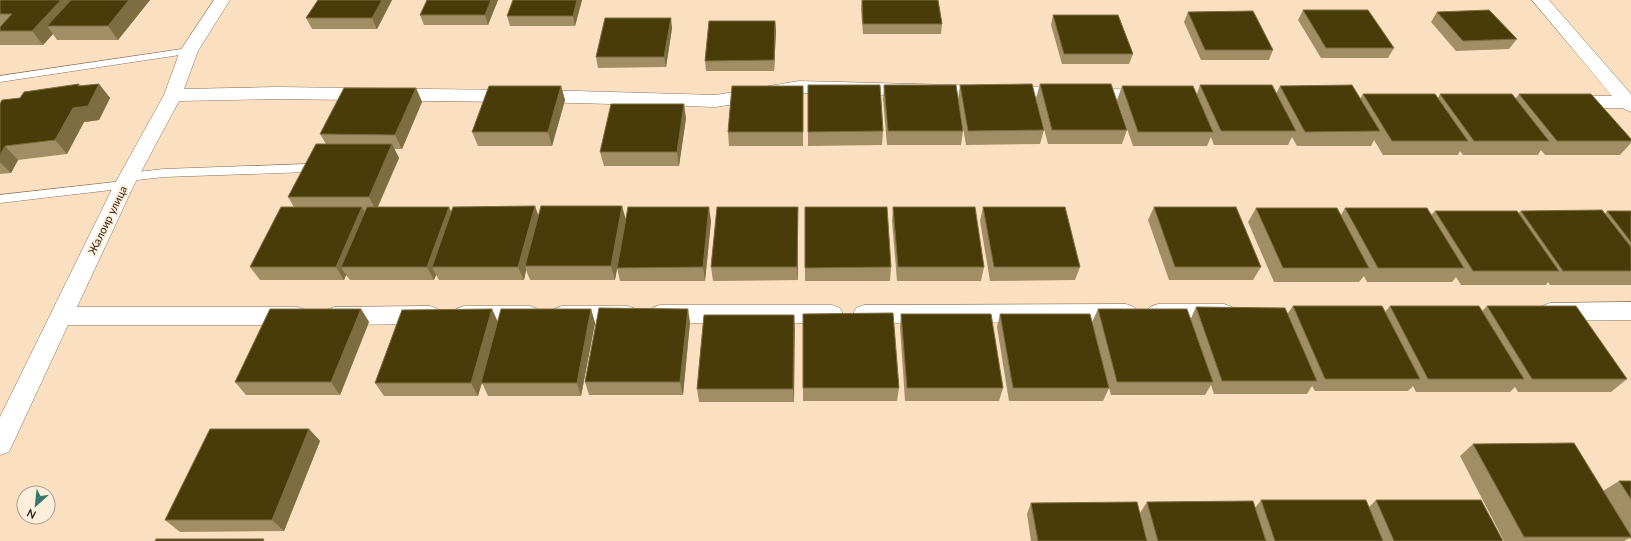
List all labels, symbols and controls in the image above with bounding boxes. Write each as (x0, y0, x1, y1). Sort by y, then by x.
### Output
street label: Жалоир улица (85, 184, 129, 256)
north arrow (16, 485, 56, 525)
text: N (25, 507, 38, 522)

